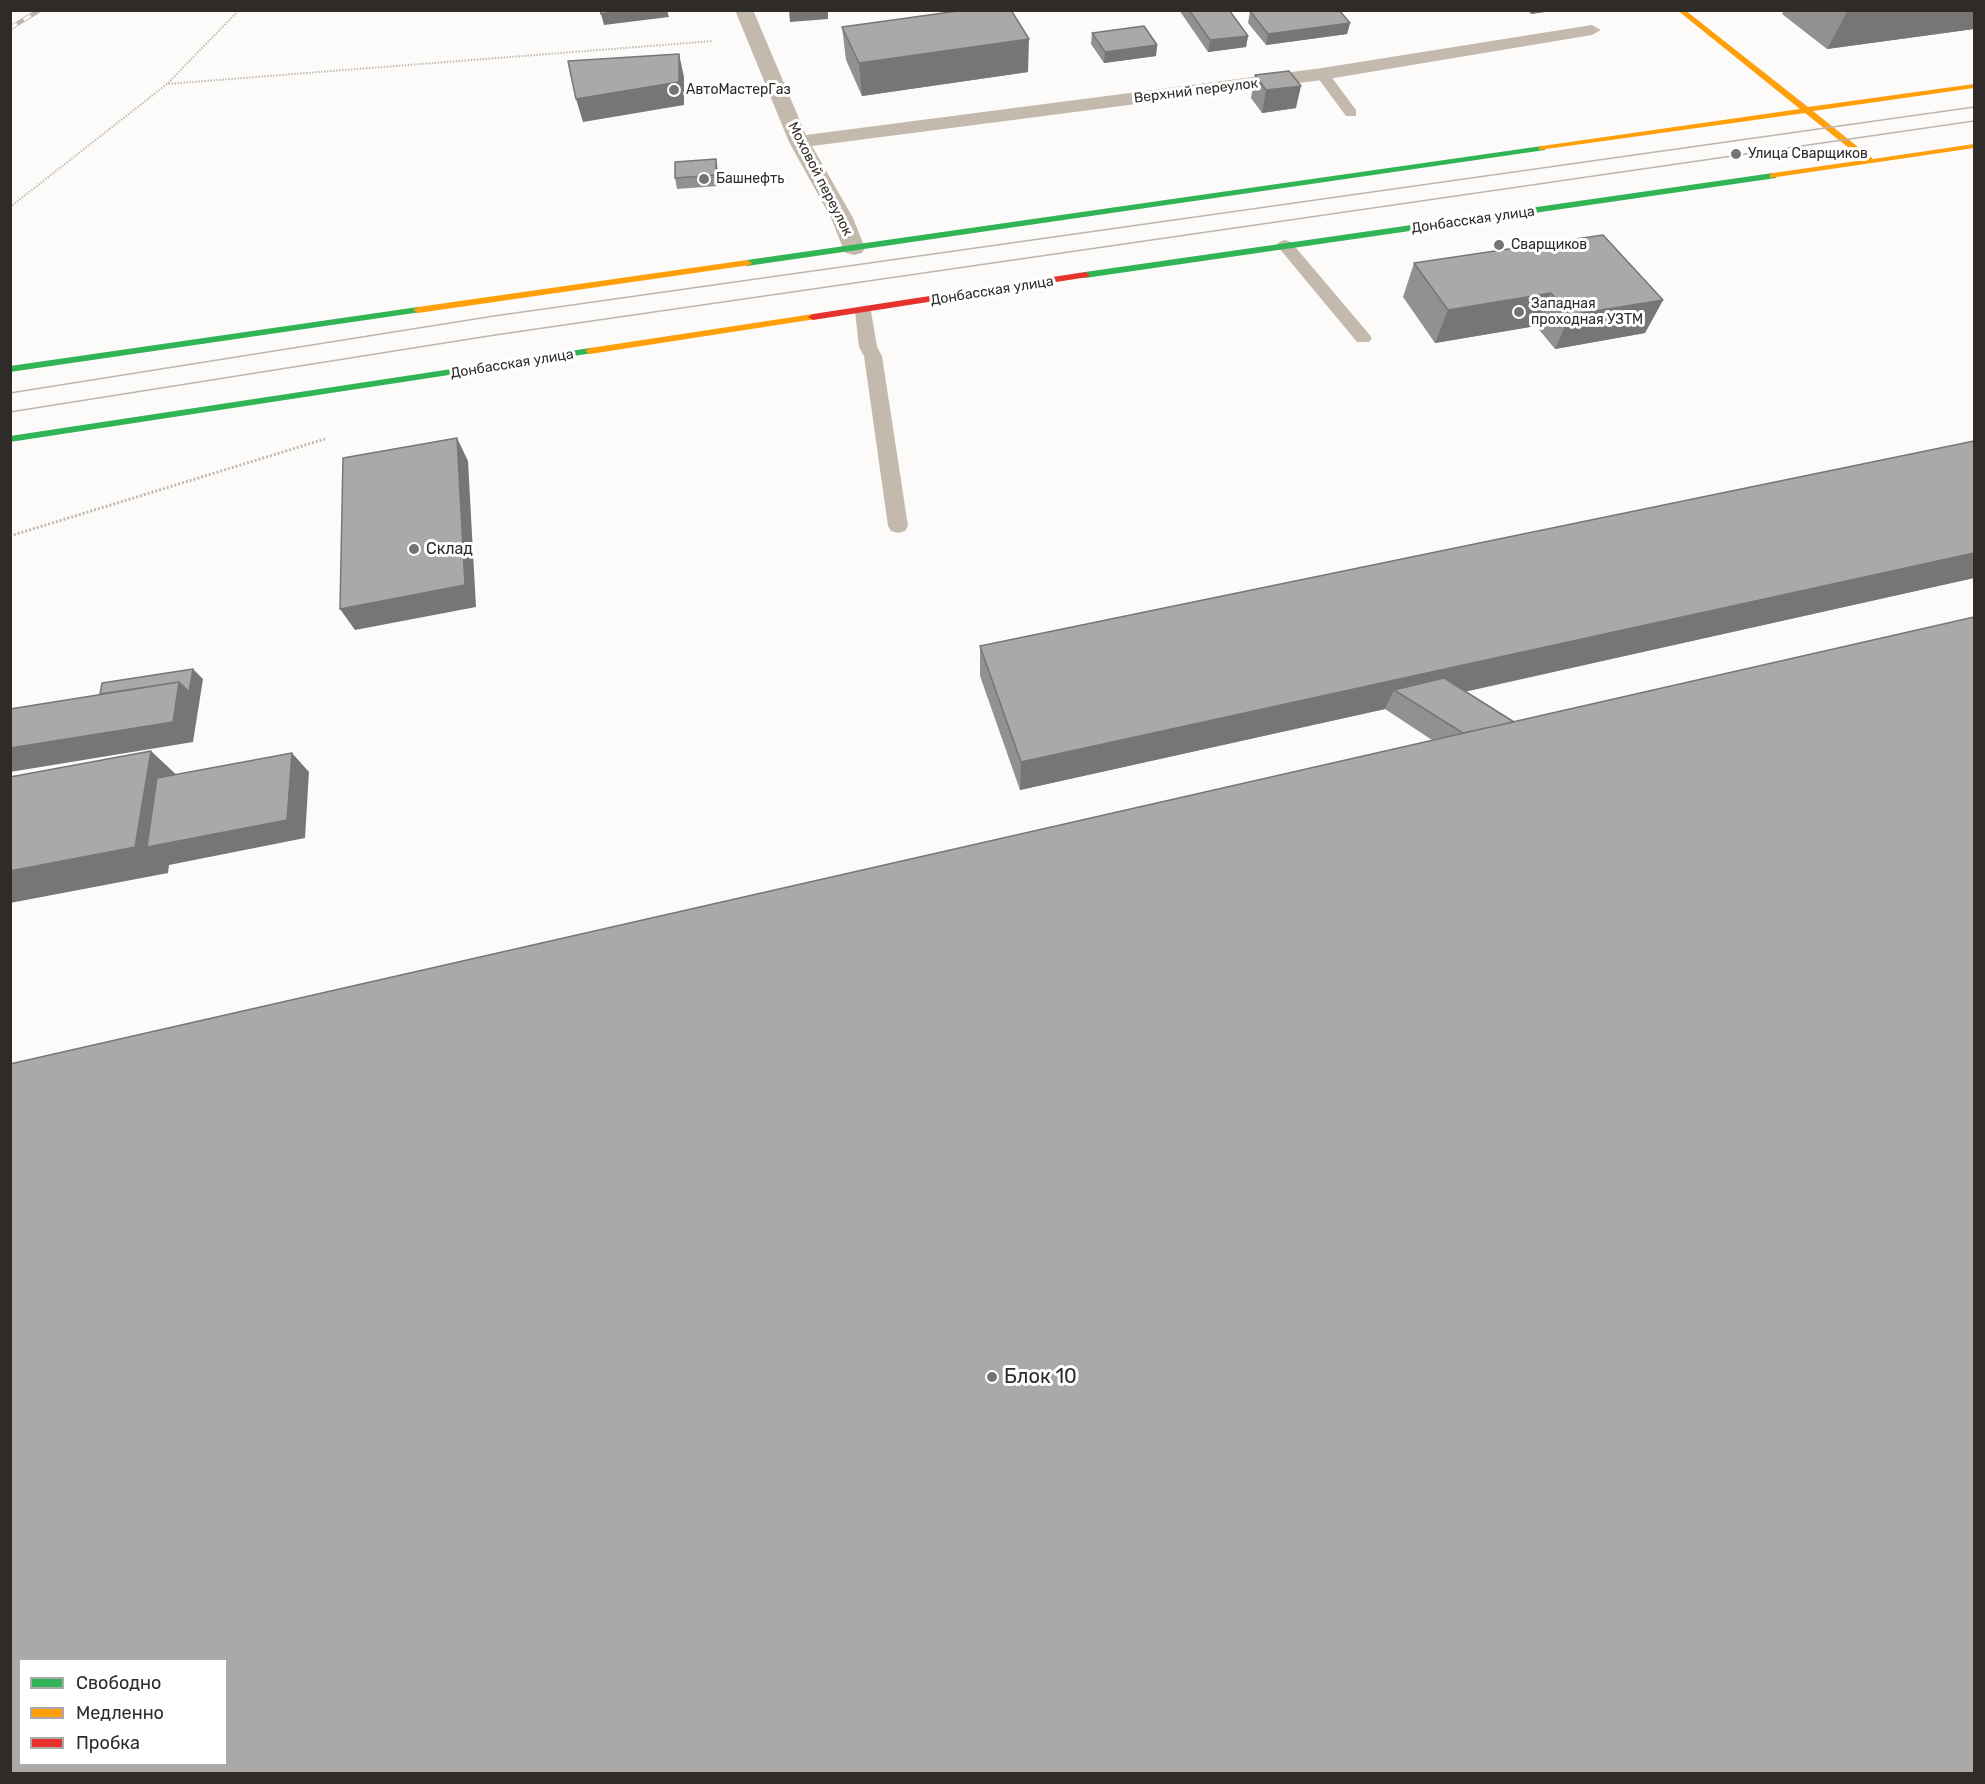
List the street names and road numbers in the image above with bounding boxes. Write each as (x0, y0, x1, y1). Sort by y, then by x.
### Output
street label: Верхний переулок (1133, 75, 1259, 107)
street label: Моховой переулок (784, 119, 856, 239)
street label: Донбасская улица (1410, 203, 1536, 237)
street label: Донбасская улица (929, 273, 1055, 309)
street label: Донбасская улица (449, 346, 575, 382)

